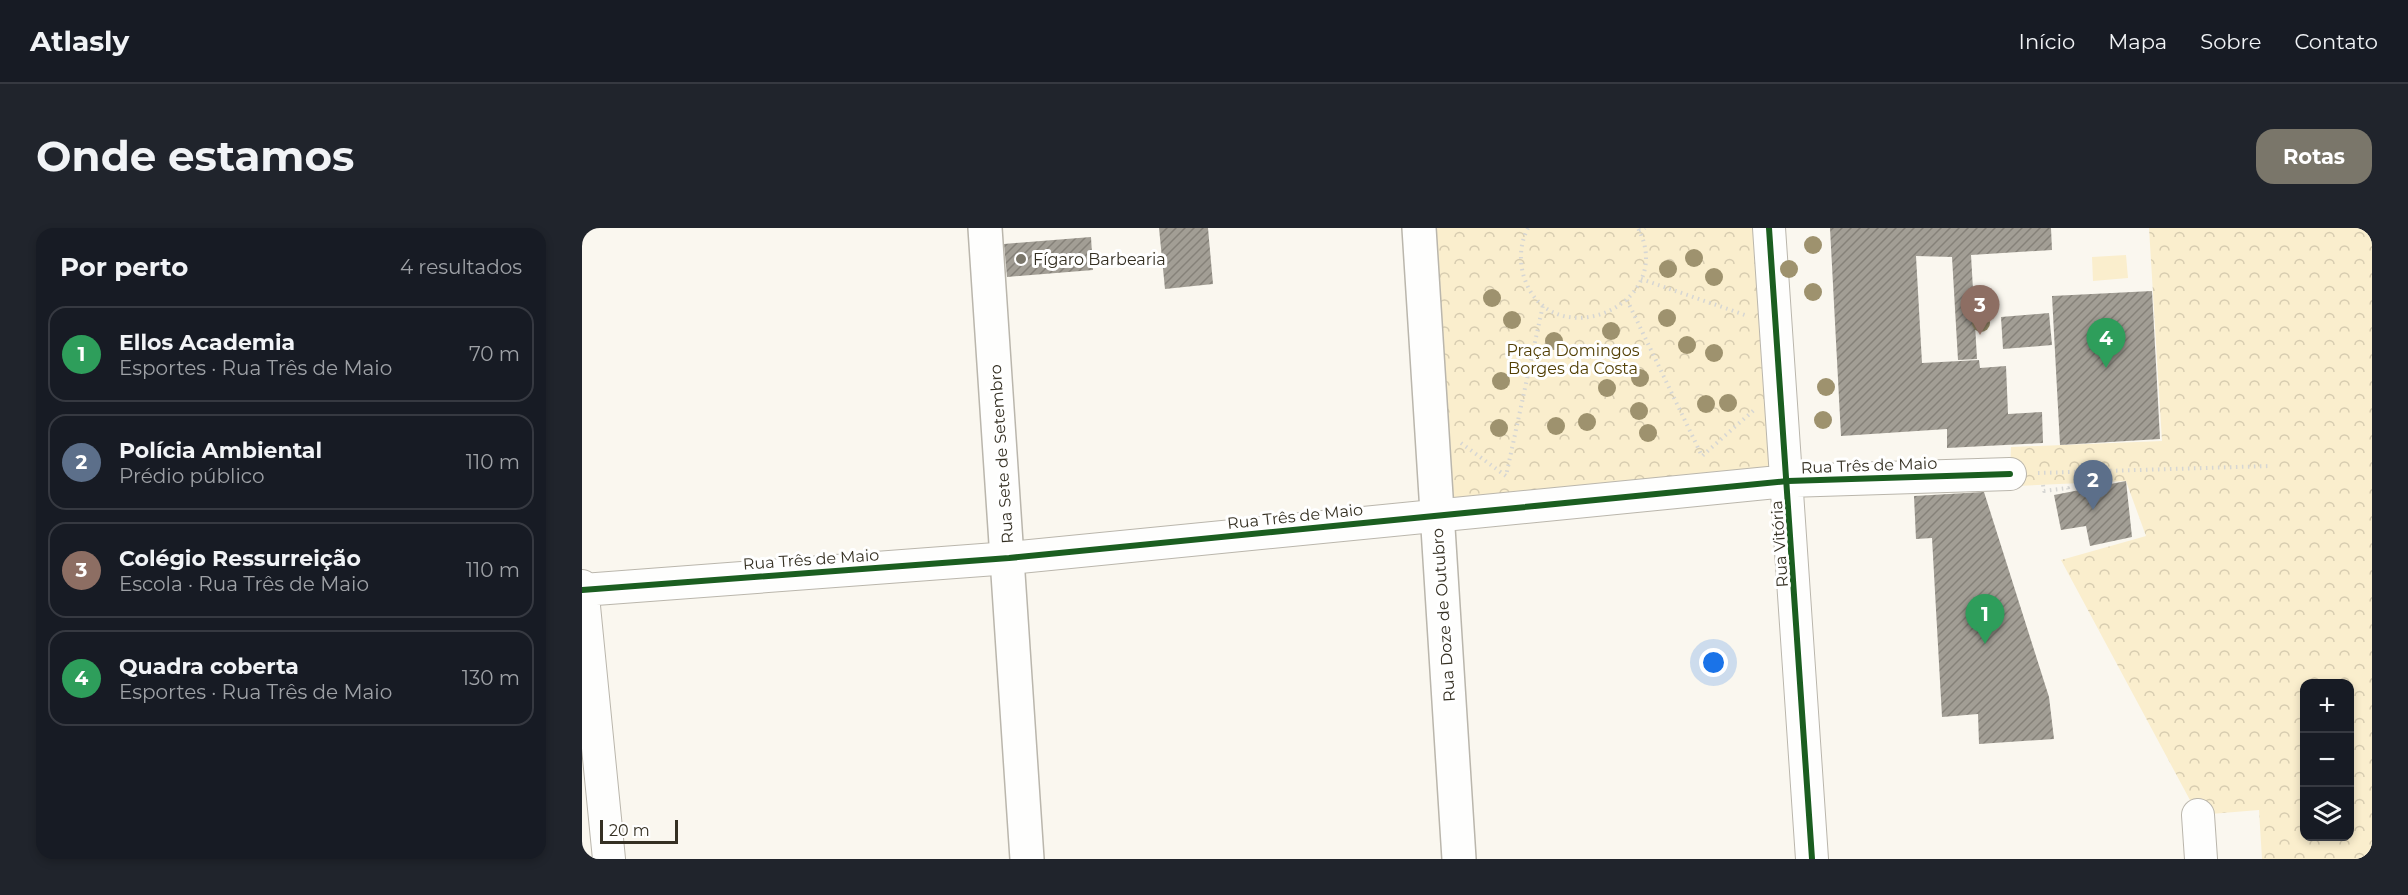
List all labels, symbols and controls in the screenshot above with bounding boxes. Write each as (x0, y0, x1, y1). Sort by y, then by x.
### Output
text: Atlasly (30, 24, 129, 58)
text: Início (2019, 29, 2075, 54)
text: Mapa (2108, 29, 2167, 54)
text: Sobre (2200, 29, 2261, 54)
text: Contato (2294, 29, 2378, 54)
button: Rotas (2256, 129, 2372, 184)
text: Onde estamos (36, 130, 354, 182)
place label: Fígaro Barbearia (1033, 250, 1166, 269)
text: Por perto (60, 251, 188, 283)
marker: Fígaro Barbearia (1014, 252, 1028, 266)
text: 4 resultados (400, 255, 522, 279)
pin: 3 (1960, 285, 2000, 335)
pin: 4 (2086, 318, 2126, 368)
text: Ellos Academia (119, 329, 295, 356)
park label: Praça Domingos Borges da Costa (1506, 341, 1640, 378)
text: 1 (78, 342, 85, 366)
text: 70 m (469, 342, 520, 366)
text: Esportes · Rua Três de Maio (119, 356, 392, 380)
street label: Rua Sete de Setembro (986, 364, 1017, 544)
text: Polícia Ambiental (119, 437, 322, 464)
text: 2 (76, 450, 87, 474)
text: 110 m (466, 450, 520, 474)
street label: Rua Três de Maio (1800, 454, 1938, 477)
pin: 2 (2074, 460, 2112, 510)
text: Prédio público (119, 464, 264, 488)
street label: Rua Três de Maio (1226, 500, 1364, 533)
street label: Rua Vitória (1767, 500, 1792, 588)
street label: Rua Doze de Outubro (1428, 527, 1459, 703)
text: Colégio Ressurreição (119, 545, 361, 572)
street label: Rua Três de Maio (742, 545, 880, 574)
text: 3 (76, 558, 87, 582)
text: 110 m (466, 558, 520, 582)
text: Escola · Rua Três de Maio (119, 572, 369, 596)
pin: 1 (1966, 594, 2004, 644)
your location (1699, 648, 1728, 677)
text: Quadra coberta (119, 653, 299, 680)
text: 4 (75, 666, 88, 690)
text: 130 m (462, 666, 520, 690)
map controls (2300, 679, 2354, 841)
button: + (2300, 679, 2354, 733)
text: Esportes · Rua Três de Maio (119, 680, 392, 704)
button: − (2300, 733, 2354, 787)
button: layers (2300, 787, 2354, 841)
scale bar (600, 817, 678, 844)
text: 20 m (609, 821, 650, 840)

